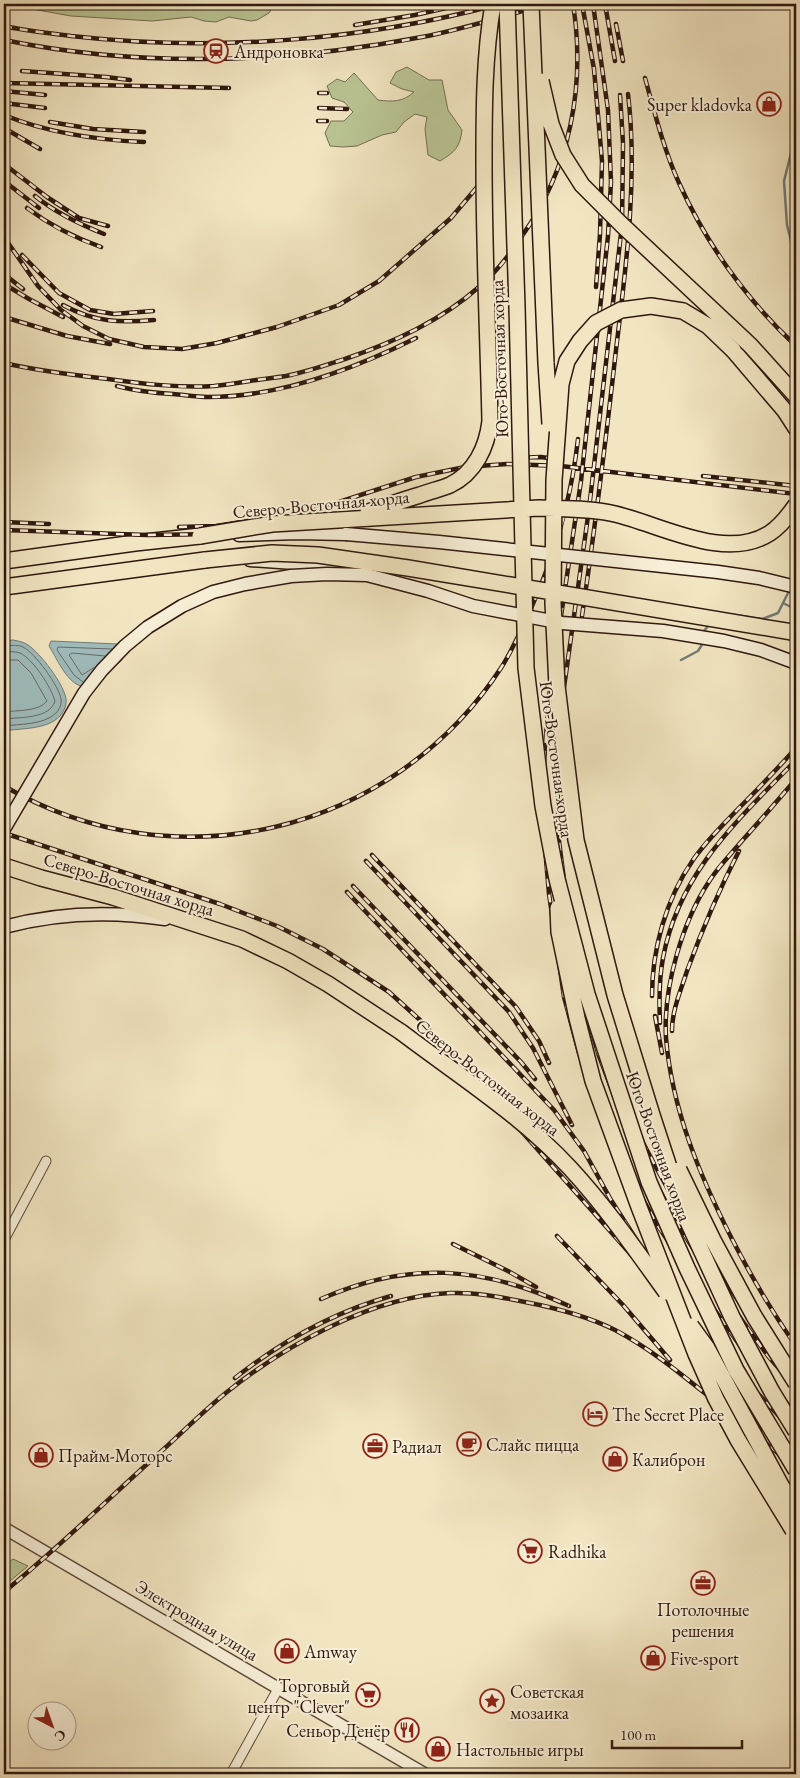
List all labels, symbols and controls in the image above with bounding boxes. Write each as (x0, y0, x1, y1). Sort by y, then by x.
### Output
station icon: Андроновка (203, 38, 229, 64)
place label: Андроновка (233, 40, 325, 63)
shop icon: Super kladovka (756, 91, 782, 117)
place label: Super kladovka (647, 93, 753, 116)
street label: Юго-Восточная хорда (485, 279, 513, 439)
street label: Северо-Восточная хорда (232, 485, 411, 523)
street label: Юго-Восточная хорда (535, 679, 580, 840)
street label: Северо-Восточная хорда (41, 847, 218, 921)
street label: Северо-Восточная хорда (411, 1013, 566, 1141)
street label: Юго-Восточная хорда (621, 1068, 697, 1225)
hotel icon: The Secret Place (582, 1401, 608, 1427)
place label: The Secret Place (612, 1403, 724, 1426)
cafe icon: Слайс пицца (456, 1431, 482, 1457)
office icon: Радиал (362, 1433, 388, 1459)
place label: Слайс пицца (486, 1433, 580, 1456)
place label: Радиал (392, 1435, 442, 1458)
shop icon: Прайм-Моторс (28, 1442, 54, 1468)
place label: Прайм-Моторс (58, 1444, 172, 1467)
shop icon: Калиброн (602, 1446, 628, 1472)
place label: Калиброн (632, 1448, 705, 1471)
supermarket icon: Radhika (517, 1538, 543, 1564)
place label: Radhika (548, 1540, 607, 1563)
office icon: Потолочные решения (690, 1570, 716, 1596)
street label: Электродная улица (131, 1574, 263, 1666)
place label: Потолочные решения (657, 1598, 749, 1642)
shop icon: Amway (274, 1638, 300, 1664)
place label: Amway (303, 1640, 357, 1663)
shop icon: Five-sport (640, 1645, 666, 1671)
place label: Five-sport (670, 1647, 739, 1670)
place label: Торговый центр "Clever" (248, 1674, 350, 1718)
place label: Советская мозаика (510, 1680, 584, 1724)
supermarket icon: Торговый центр "Clever" (355, 1682, 381, 1708)
place icon: Советская мозаика (479, 1688, 505, 1714)
north arrow (28, 1700, 78, 1750)
restaurant icon: Сеньор Денёр (394, 1717, 420, 1743)
scale bar (612, 1718, 742, 1750)
place label: Сеньор Денёр (286, 1719, 390, 1742)
text: 100 m (620, 1725, 657, 1744)
text: С (51, 1726, 70, 1746)
shop icon: Настольные игры (425, 1736, 451, 1762)
place label: Настольные игры (456, 1738, 584, 1761)

